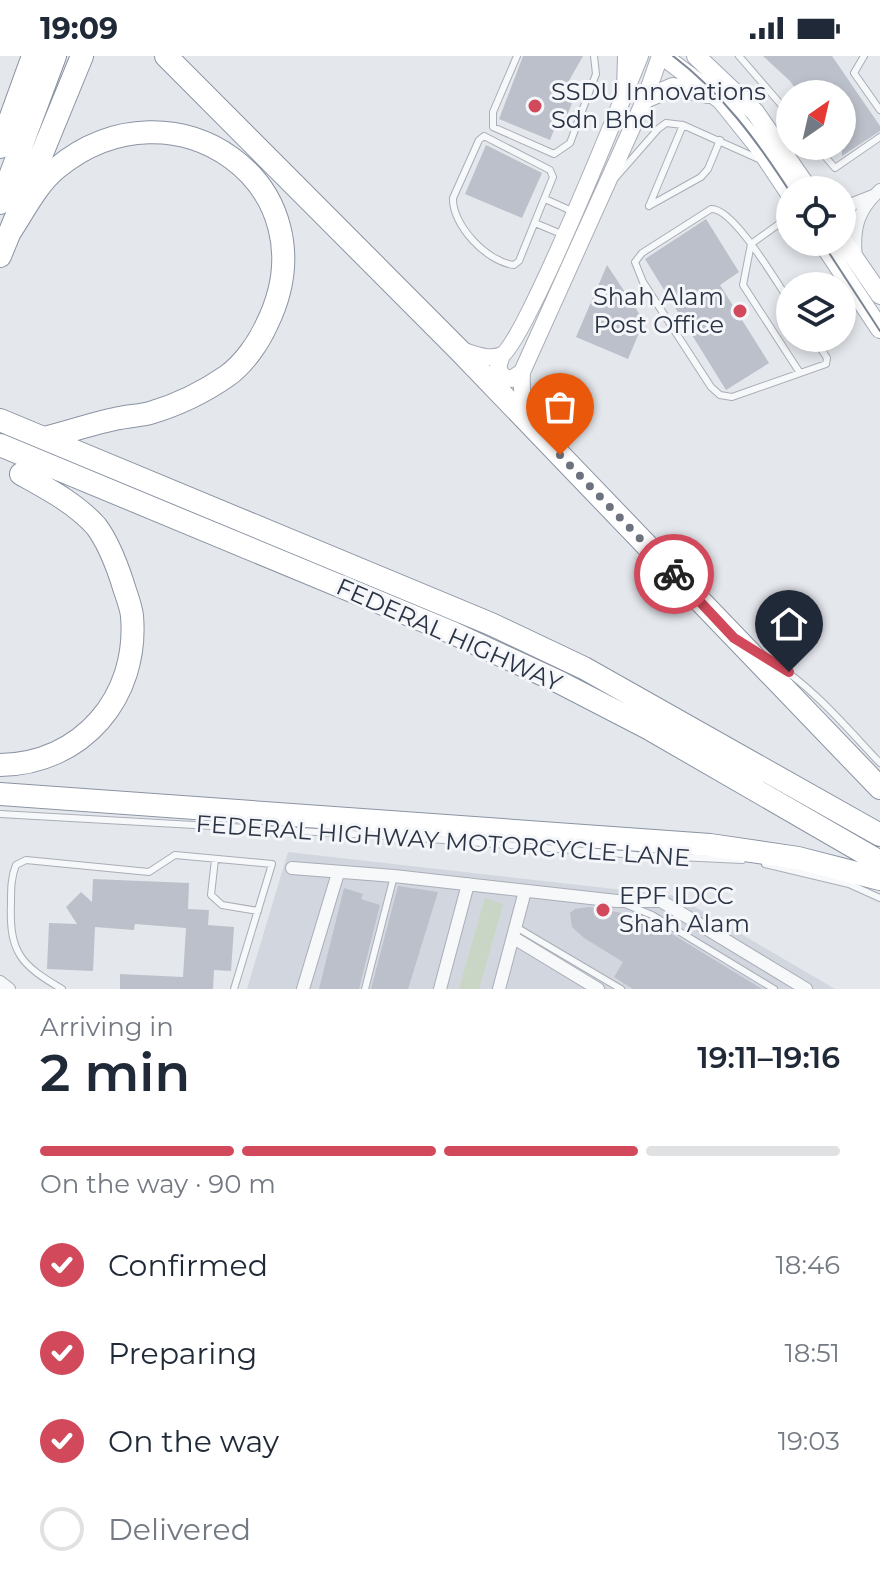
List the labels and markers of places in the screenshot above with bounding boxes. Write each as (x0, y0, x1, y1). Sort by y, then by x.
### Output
place label: SSDU Innovations Sdn Bhd (551, 77, 766, 134)
marker: SSDU Innovations Sdn Bhd (526, 97, 544, 115)
place label: Shah Alam Post Office (593, 282, 724, 339)
marker: Shah Alam Post Office (731, 302, 749, 320)
pin (526, 373, 594, 455)
pin (755, 590, 823, 672)
place label: EPF IDCC Shah Alam (619, 881, 750, 938)
marker: EPF IDCC Shah Alam (594, 901, 612, 919)

